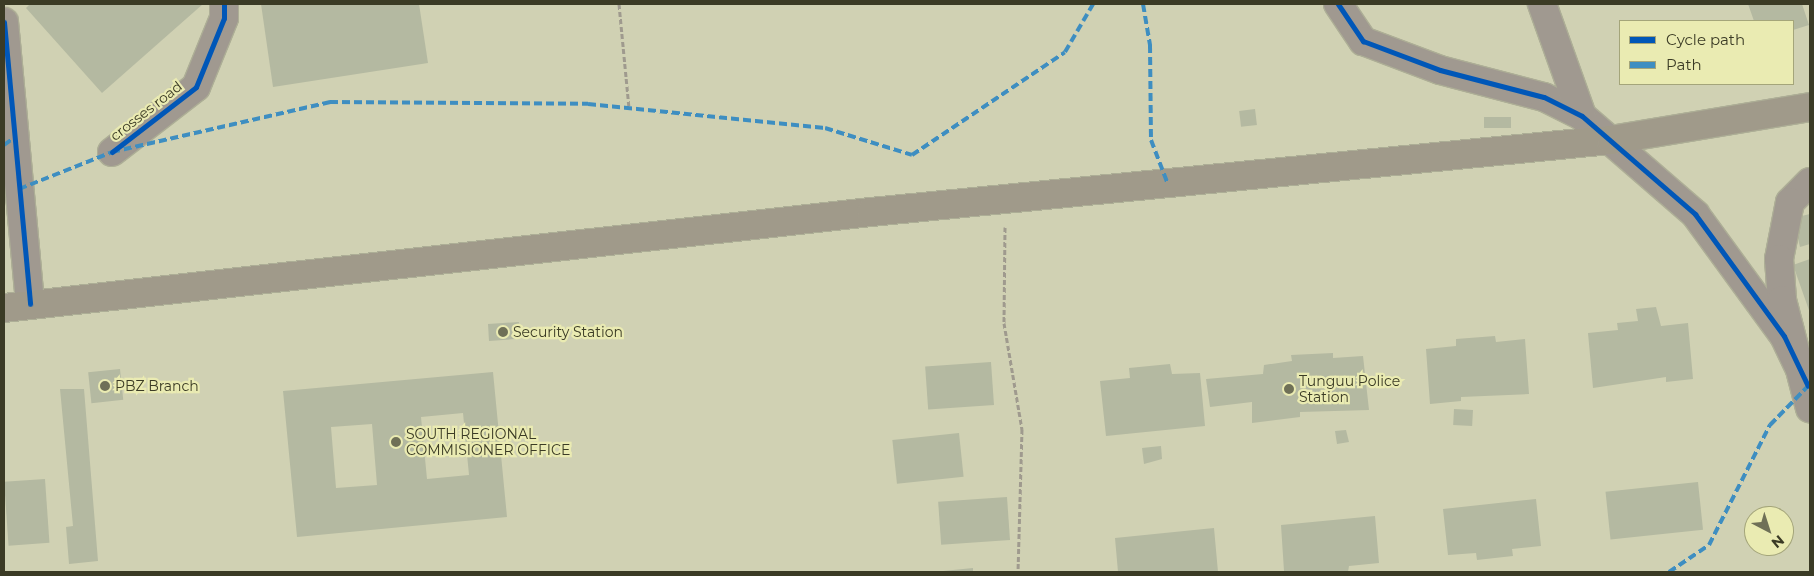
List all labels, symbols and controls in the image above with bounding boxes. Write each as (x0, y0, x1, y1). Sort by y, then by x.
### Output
legend (1619, 20, 1794, 85)
text: Cycle path (1666, 30, 1745, 49)
text: Path (1666, 55, 1702, 74)
street label: crosses road (107, 78, 185, 144)
place label: Security Station (513, 324, 623, 340)
marker: Security Station (497, 326, 509, 338)
place label: Tunguu Police Station (1299, 373, 1400, 406)
place label: PBZ Branch (115, 378, 199, 394)
marker: PBZ Branch (99, 380, 111, 392)
marker: Tunguu Police Station (1283, 383, 1295, 395)
place label: SOUTH REGIONAL COMMISIONER OFFICE (406, 426, 570, 458)
marker: SOUTH REGIONAL COMMISIONER OFFICE (390, 436, 402, 448)
north arrow (1744, 506, 1794, 556)
text: N (1768, 531, 1788, 552)

